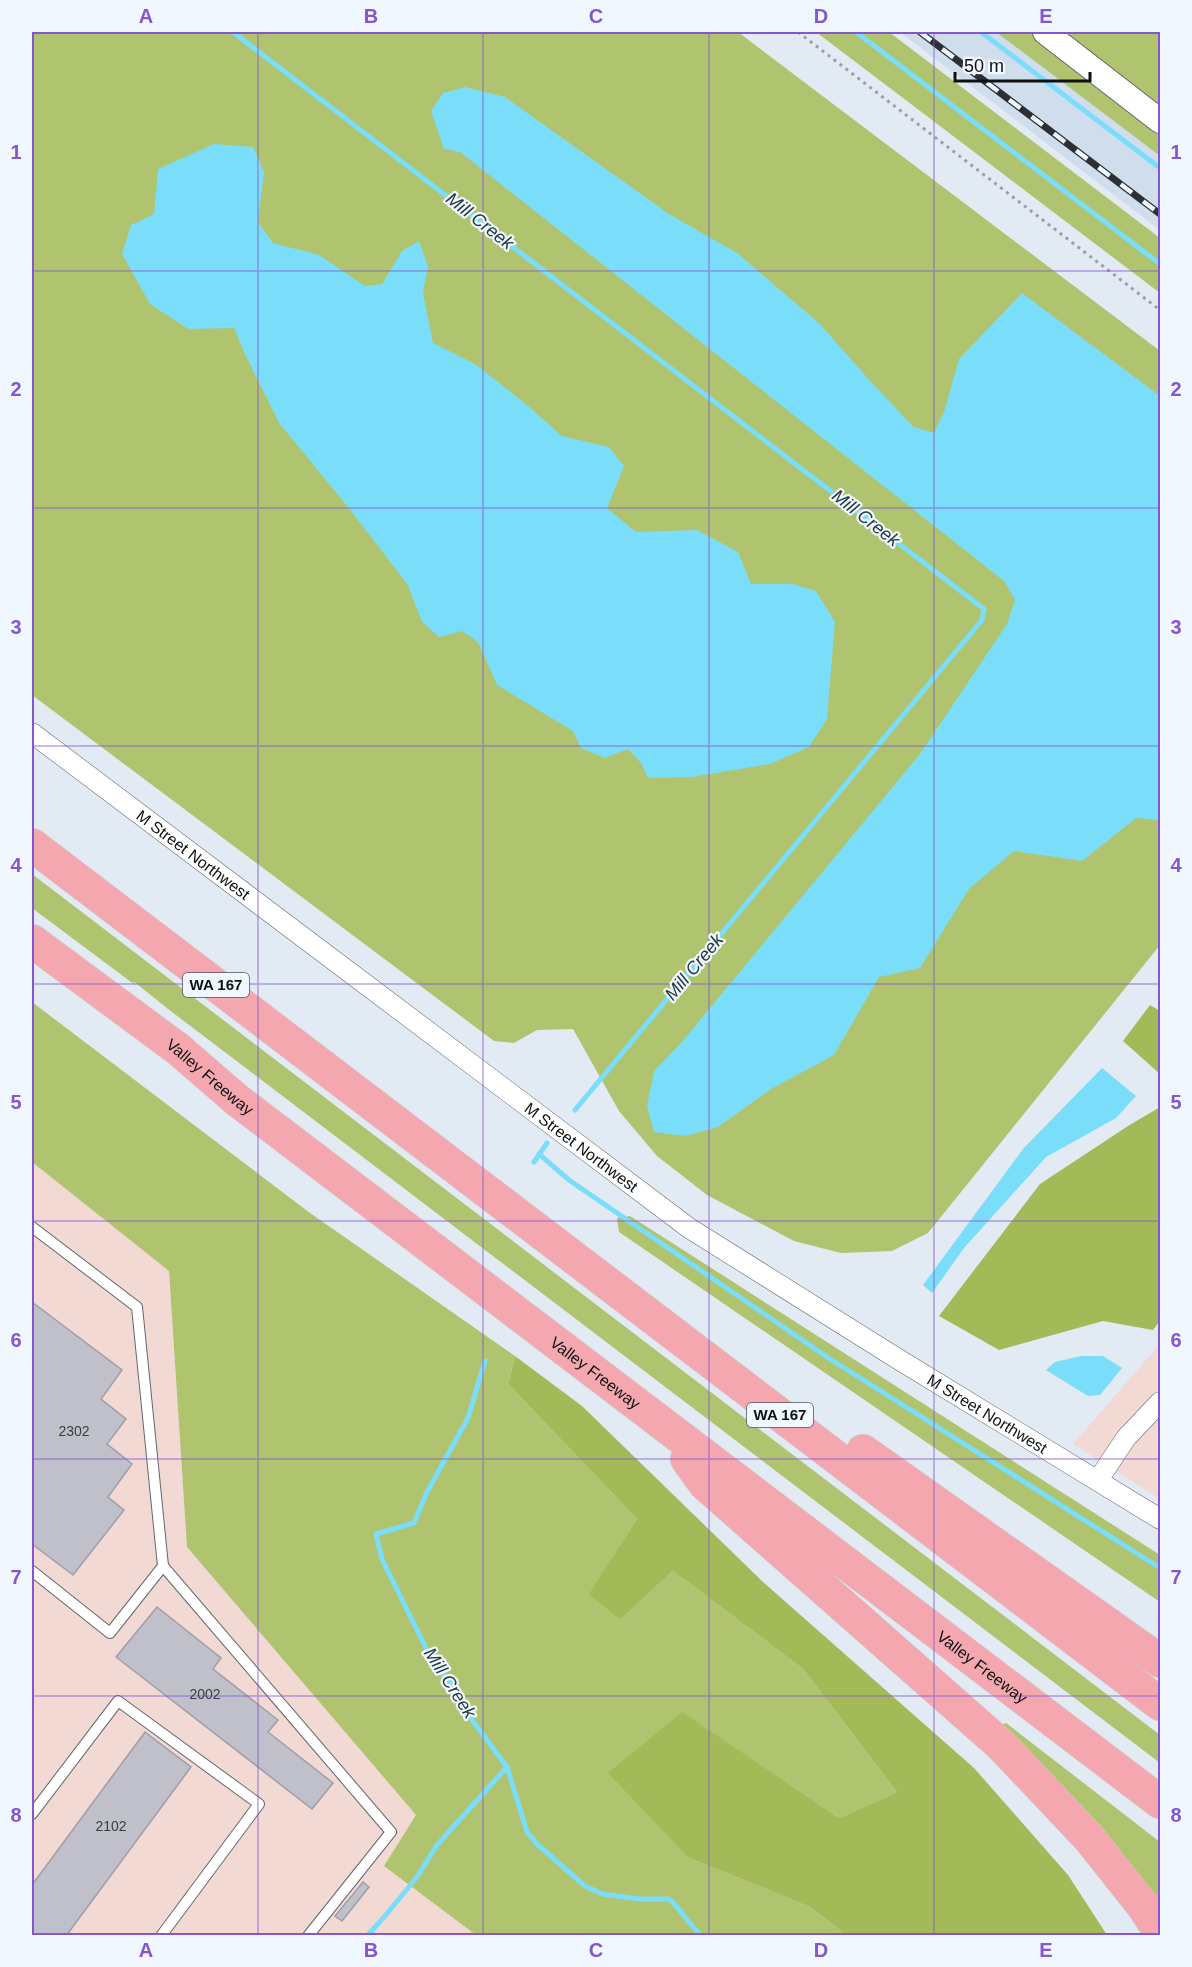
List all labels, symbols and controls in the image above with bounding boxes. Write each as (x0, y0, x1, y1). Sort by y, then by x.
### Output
text: A (139, 5, 153, 27)
text: B (364, 5, 378, 27)
text: C (589, 5, 603, 27)
text: D (814, 5, 828, 27)
text: E (1039, 5, 1053, 27)
scale bar (955, 45, 1090, 83)
text: 50 m (964, 56, 1004, 76)
text: 1 (10, 141, 22, 163)
text: 1 (1170, 141, 1182, 163)
water label: Mill Creek (442, 188, 518, 254)
text: 2 (10, 378, 22, 400)
text: 2 (1170, 378, 1182, 400)
water label: Mill Creek (828, 485, 904, 551)
text: 3 (10, 616, 22, 638)
text: 3 (1170, 616, 1182, 638)
street label: M Street Northwest (133, 807, 253, 903)
text: 4 (10, 854, 22, 876)
text: 4 (1170, 854, 1182, 876)
water label: Mill Creek (661, 929, 728, 1004)
road number: WA 167 (183, 973, 249, 997)
street label: Valley Freeway (163, 1036, 257, 1118)
text: 5 (10, 1091, 22, 1113)
text: 5 (1170, 1091, 1182, 1113)
street label: M Street Northwest (521, 1099, 641, 1196)
text: 6 (10, 1329, 22, 1351)
text: 6 (1170, 1329, 1182, 1351)
street label: Valley Freeway (547, 1334, 643, 1413)
street label: M Street Northwest (924, 1371, 1050, 1457)
road number: WA 167 (747, 1403, 813, 1427)
house number: 2302 (58, 1423, 90, 1439)
text: 7 (10, 1566, 22, 1588)
text: 7 (1170, 1566, 1182, 1588)
street label: Valley Freeway (934, 1628, 1030, 1707)
water label: Mill Creek (420, 1644, 481, 1723)
house number: 2002 (189, 1686, 221, 1702)
text: 8 (10, 1804, 22, 1826)
text: 8 (1170, 1804, 1182, 1826)
house number: 2102 (95, 1818, 127, 1834)
text: A (139, 1939, 153, 1961)
text: B (364, 1939, 378, 1961)
text: C (589, 1939, 603, 1961)
text: D (814, 1939, 828, 1961)
text: E (1039, 1939, 1053, 1961)

